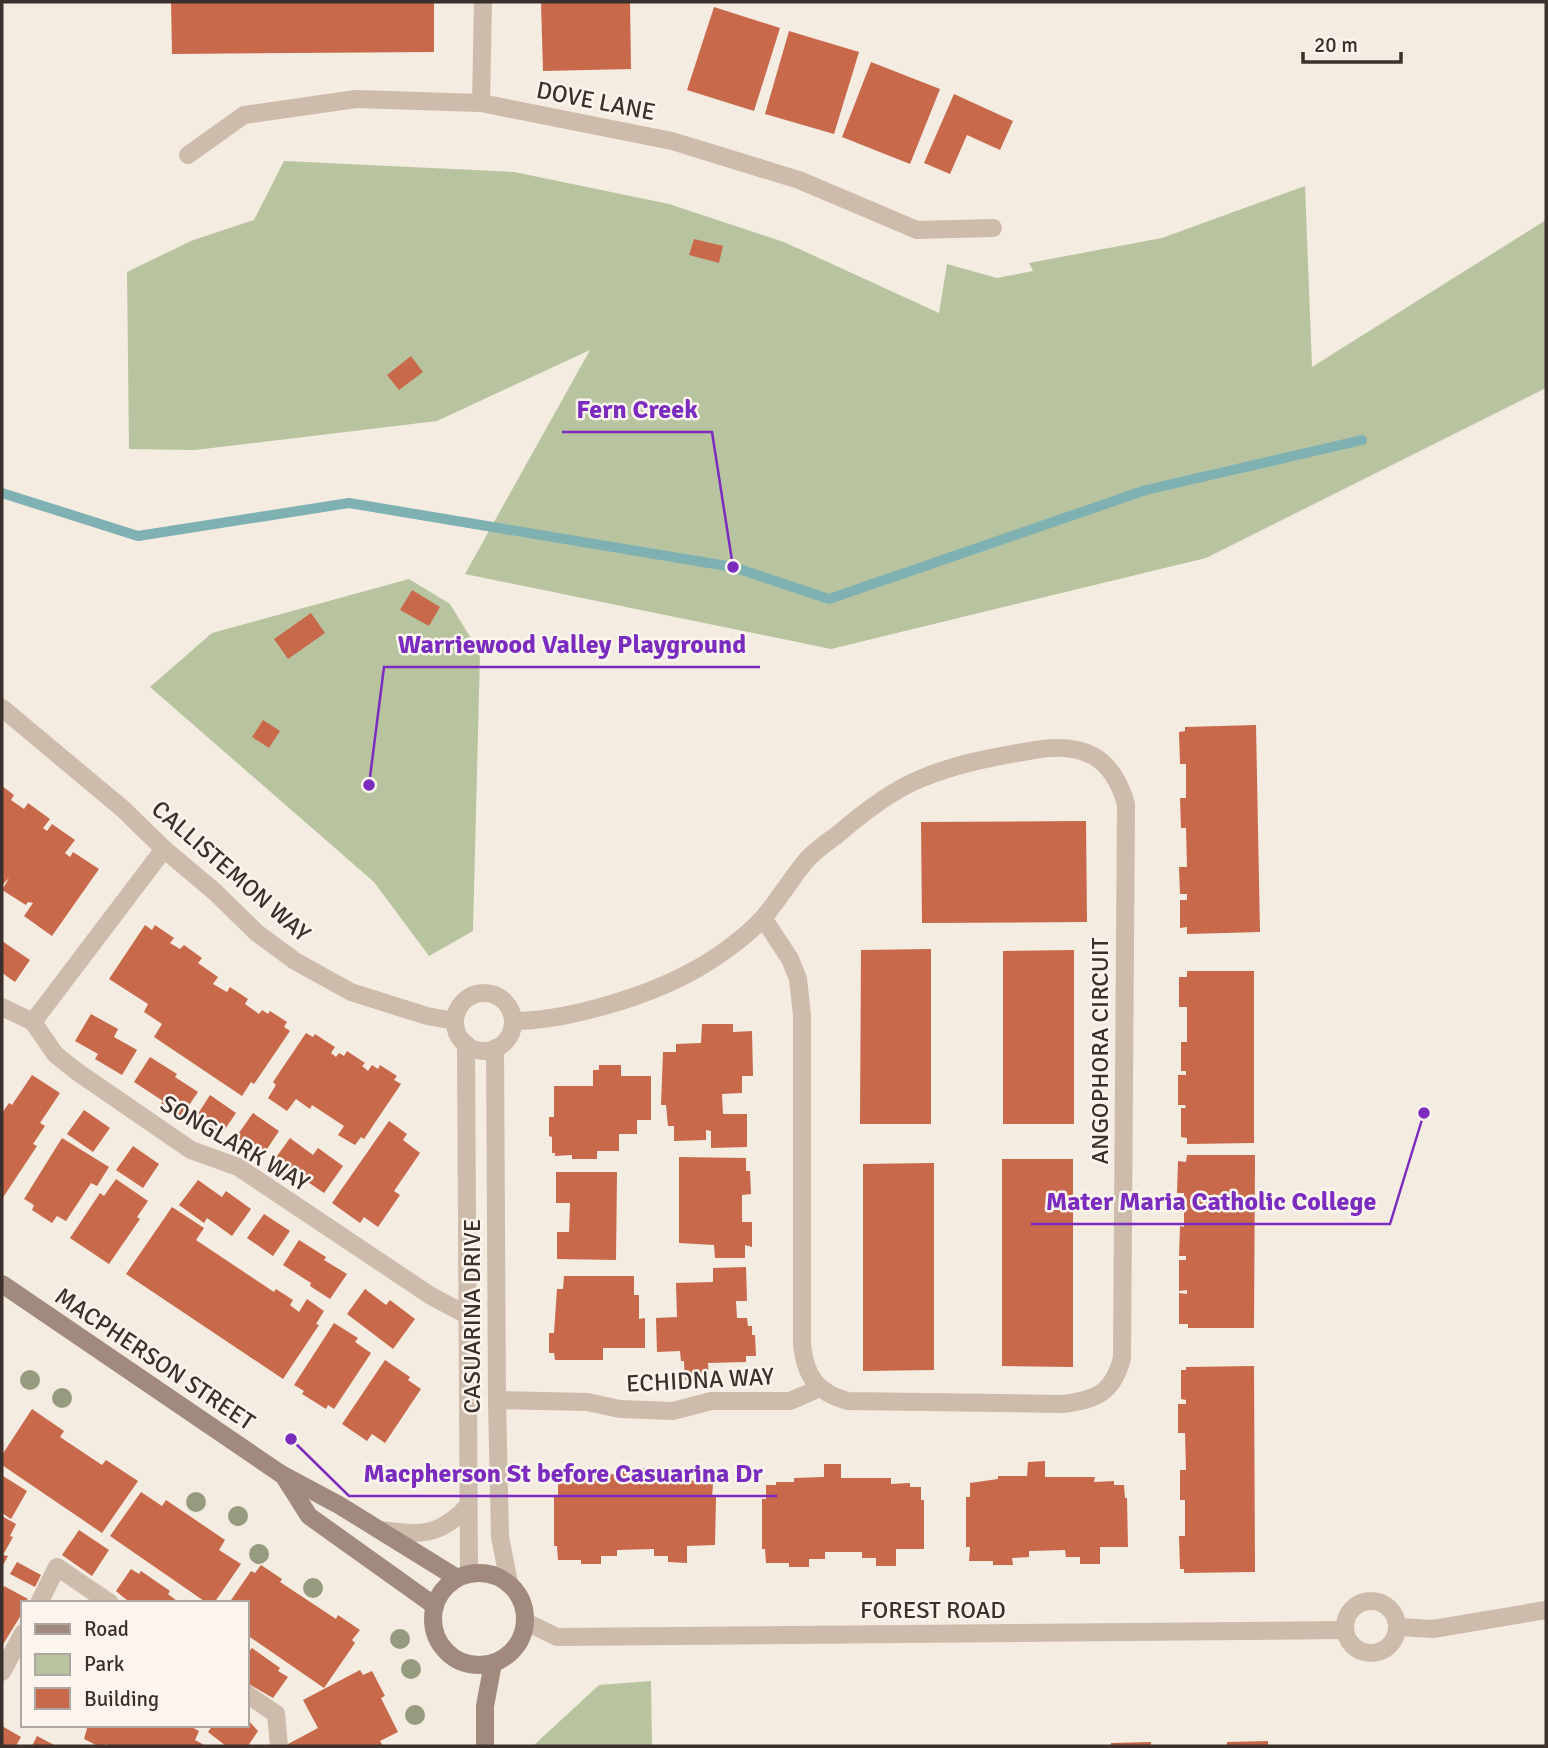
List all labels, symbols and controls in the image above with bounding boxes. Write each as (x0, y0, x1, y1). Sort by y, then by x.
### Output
scale bar (1303, 21, 1401, 65)
text: 20 m (1314, 32, 1358, 58)
street label: DOVE LANE (534, 75, 658, 127)
callout: Fern Creek (562, 385, 712, 432)
text: Fern Creek (576, 394, 698, 426)
callout: Warriewood Valley Playground (384, 620, 760, 667)
text: Warriewood Valley Playground (398, 629, 746, 661)
street label: CALLISTEMON WAY (145, 794, 317, 948)
street label: ANGOPHORA CIRCUIT (1085, 937, 1115, 1165)
street label: SONGLARK WAY (155, 1088, 315, 1198)
callout: Mater Maria Catholic College (1031, 1177, 1390, 1224)
text: Mater Maria Catholic College (1046, 1186, 1376, 1218)
street label: CASUARINA DRIVE (457, 1219, 487, 1413)
street label: MACPHERSON STREET (49, 1281, 261, 1437)
street label: ECHIDNA WAY (625, 1361, 775, 1399)
callout: Macpherson St before Casuarina Dr (349, 1449, 777, 1496)
text: Macpherson St before Casuarina Dr (363, 1458, 763, 1490)
street label: FOREST ROAD (860, 1595, 1006, 1625)
legend (21, 1601, 248, 1727)
text: Road (84, 1616, 129, 1642)
text: Park (84, 1651, 125, 1677)
text: Building (84, 1686, 159, 1712)

